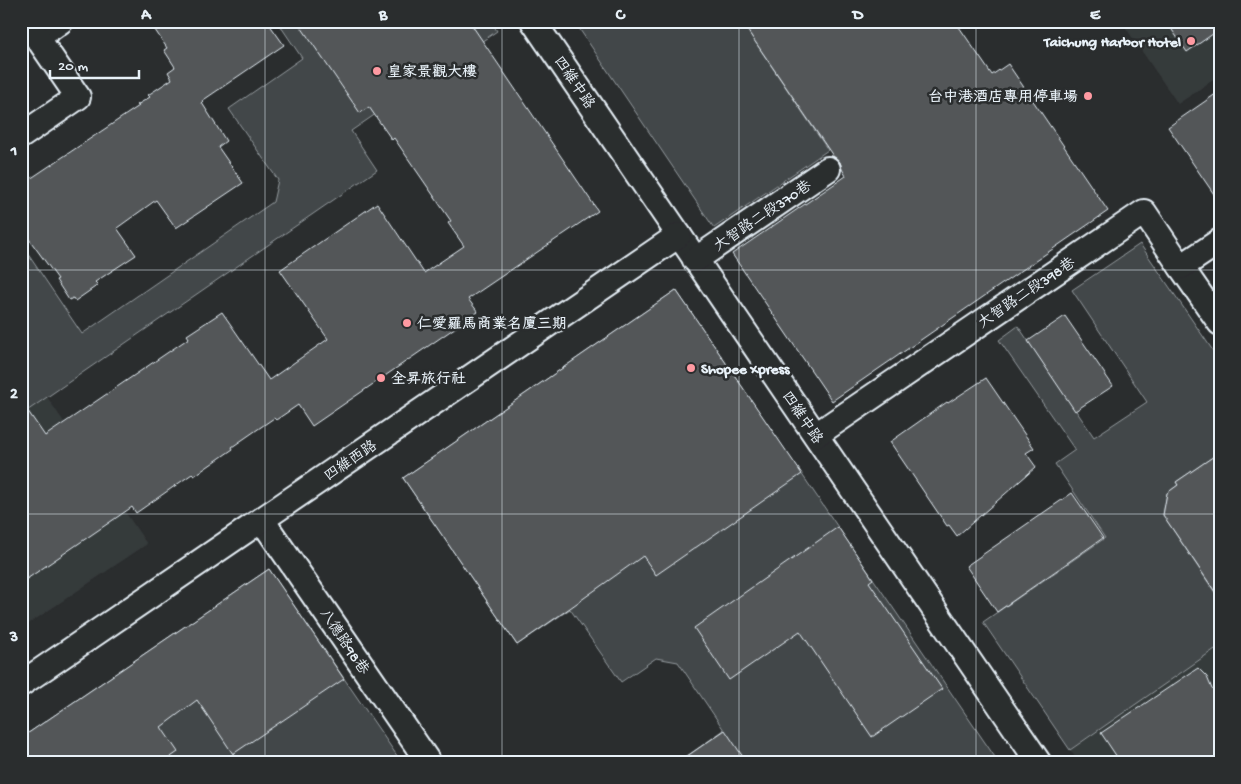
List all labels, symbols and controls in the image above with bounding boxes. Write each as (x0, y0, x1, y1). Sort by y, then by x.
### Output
text: A (140, 7, 152, 26)
text: B (378, 7, 388, 26)
text: C (615, 7, 626, 26)
text: D (851, 7, 864, 26)
text: E (1090, 7, 1101, 26)
place label: Taichung Harbor Hotel (1043, 34, 1182, 52)
marker: Taichung Harbor Hotel (1185, 35, 1197, 47)
scale bar (50, 48, 139, 80)
street label: 四維中路 (549, 53, 598, 113)
text: 20 m (58, 58, 88, 76)
place label: 皇家景觀大樓 (387, 64, 477, 82)
marker: 皇家景觀大樓 (371, 65, 383, 77)
place label: 台中港酒店專用停車場 (928, 89, 1078, 107)
marker: 台中港酒店專用停車場 (1082, 90, 1094, 102)
text: 1 (10, 143, 17, 162)
street label: 大智路二段370巷 (711, 177, 815, 256)
street label: 大智路二段398巷 (975, 254, 1079, 333)
place label: 仁愛羅馬商業名廈三期 (417, 315, 567, 334)
marker: 仁愛羅馬商業名廈三期 (401, 317, 413, 329)
place label: Shopee Xpress (701, 361, 791, 379)
marker: Shopee Xpress (685, 362, 697, 374)
place label: 全昇旅行社 (391, 371, 466, 389)
marker: 全昇旅行社 (375, 372, 387, 384)
text: 2 (10, 386, 18, 405)
street label: 四維中路 (777, 388, 826, 448)
street label: 四維西路 (321, 437, 381, 486)
street label: 八德路98巷 (315, 605, 373, 679)
text: 3 (9, 629, 18, 648)

